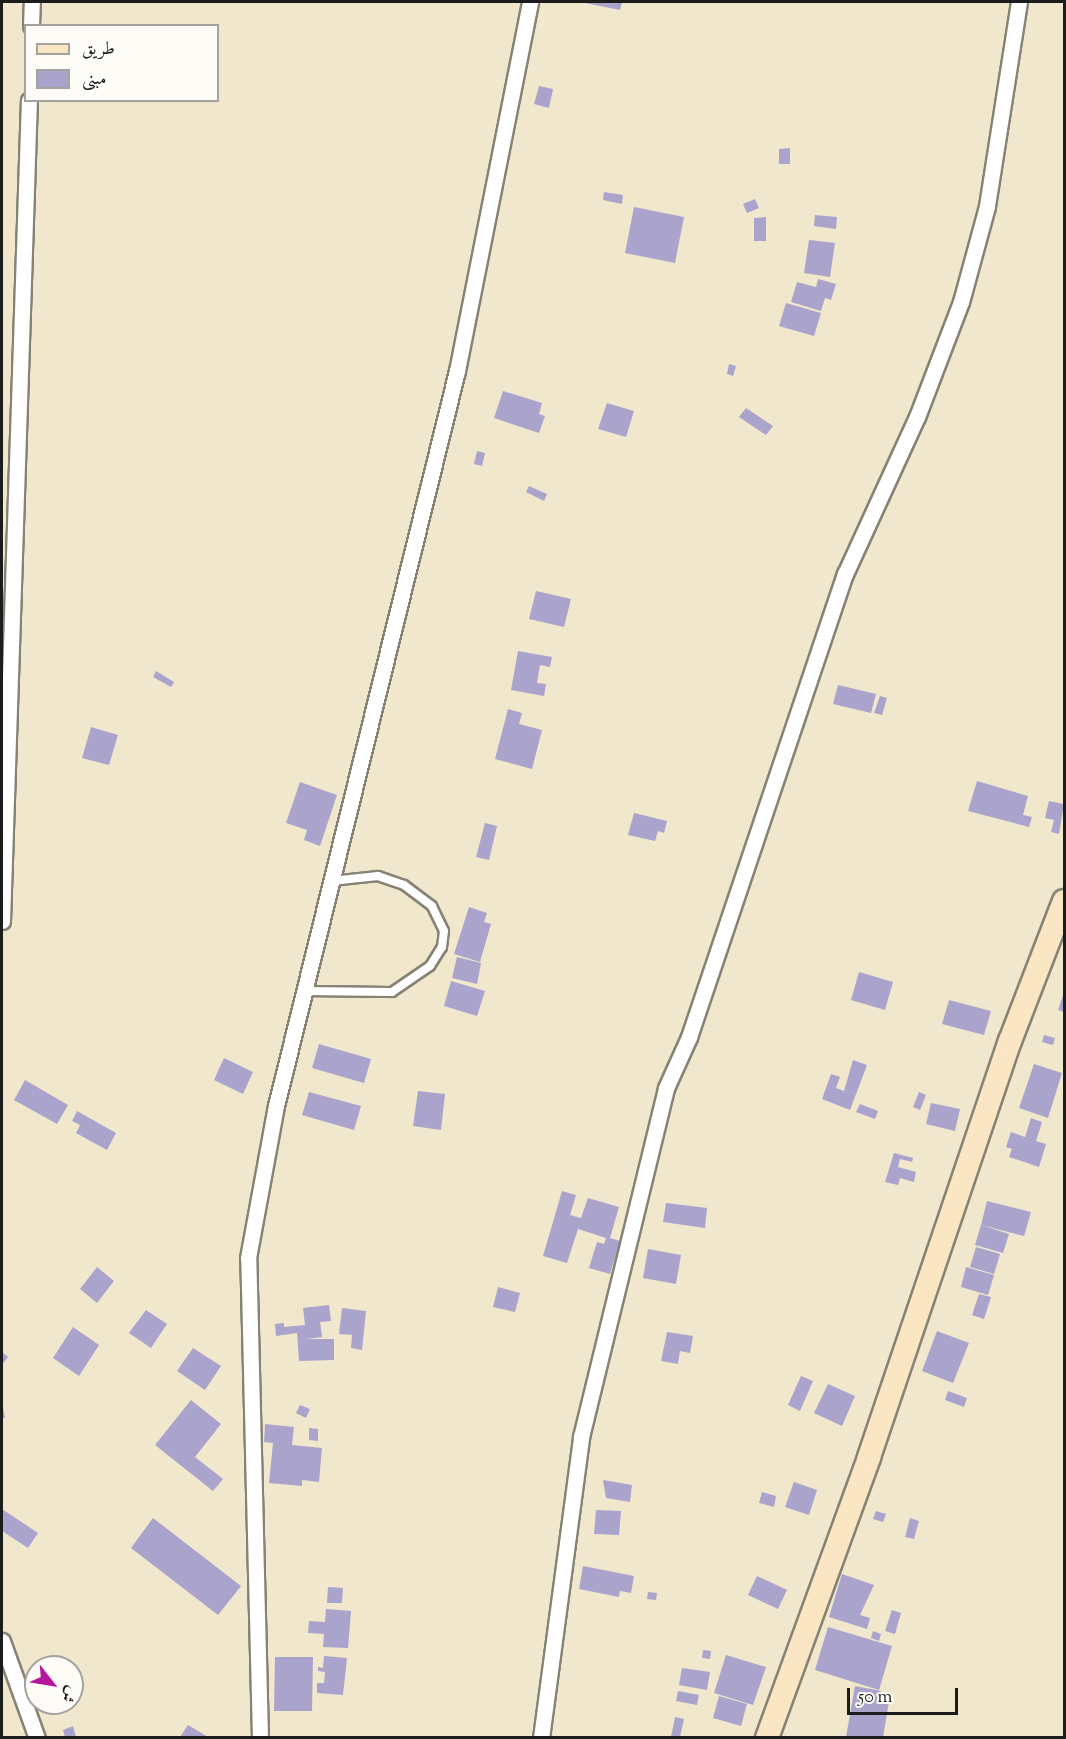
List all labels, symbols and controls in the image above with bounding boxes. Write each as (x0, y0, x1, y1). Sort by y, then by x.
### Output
legend (24, 24, 219, 102)
text: طريق (82, 37, 115, 63)
text: مبنى (82, 67, 107, 93)
north arrow (24, 1655, 84, 1715)
scale bar (850, 1676, 961, 1714)
text: ش (54, 1681, 82, 1706)
text: 50 m (858, 1685, 892, 1711)

